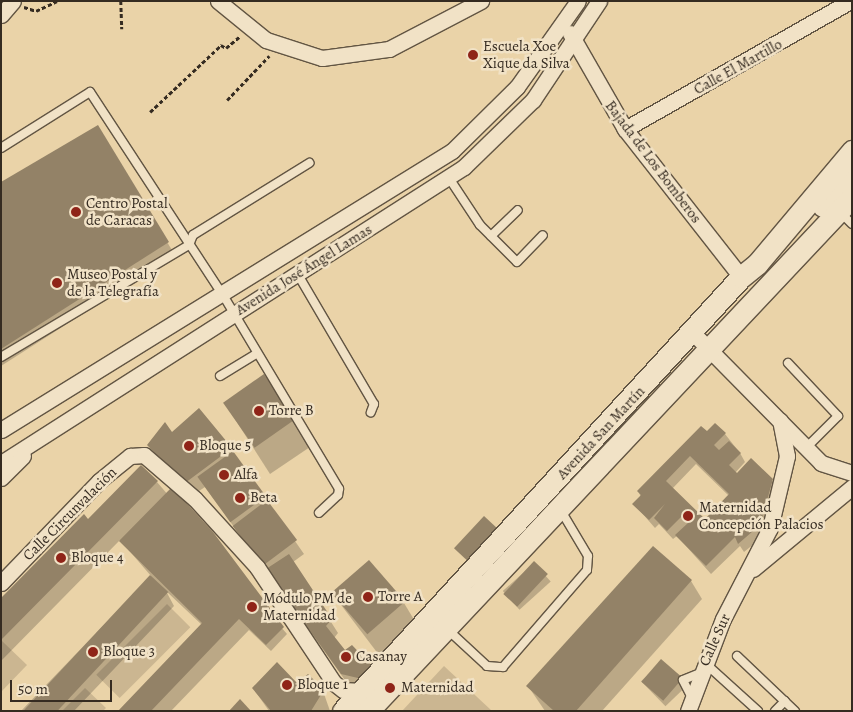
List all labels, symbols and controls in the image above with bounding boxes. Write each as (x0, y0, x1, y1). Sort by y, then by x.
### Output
street label: Calle El Martillo (691, 35, 785, 99)
place label: Escuela Xoe Xique da Silva (483, 37, 570, 72)
marker: Escuela Xoe Xique da Silva (467, 49, 479, 61)
street label: Bajada de Los Bomberos (601, 97, 705, 227)
place label: Centro Postal de Caracas (86, 194, 168, 229)
marker: Centro Postal de Caracas (70, 206, 82, 218)
street label: Avenida José Ángel Lamas (233, 221, 375, 319)
place label: Museo Postal y de la Telegrafía (67, 265, 159, 300)
marker: Museo Postal y de la Telegrafía (51, 277, 63, 289)
street label: Avenida San Martín (553, 383, 649, 483)
place label: Torre B (269, 402, 314, 420)
marker: Torre B (253, 405, 265, 417)
place label: Bloque 5 (199, 437, 251, 455)
marker: Bloque 5 (183, 440, 195, 452)
street label: Calle Circunvalación (19, 463, 121, 565)
place label: Alfa (234, 466, 258, 484)
marker: Alfa (218, 469, 230, 481)
place label: Beta (250, 489, 277, 507)
marker: Beta (234, 492, 246, 504)
place label: Maternidad Concepción Palacios (699, 498, 823, 533)
marker: Maternidad Concepción Palacios (681, 509, 695, 523)
place label: Bloque 4 (71, 549, 123, 567)
marker: Bloque 4 (55, 552, 67, 564)
place label: Torre A (378, 588, 423, 606)
place label: Módulo PM de Maternidad (263, 589, 352, 624)
marker: Torre A (362, 591, 374, 603)
marker: Módulo PM de Maternidad (245, 600, 259, 614)
street label: Calle Sur (696, 611, 734, 669)
place label: Bloque 3 (103, 643, 155, 661)
marker: Bloque 3 (87, 646, 99, 658)
place label: Casanay (356, 648, 407, 666)
marker: Casanay (340, 651, 352, 663)
scale bar (12, 670, 115, 702)
place label: Bloque 1 (297, 676, 348, 694)
text: 50 m (18, 679, 48, 699)
marker: Bloque 1 (281, 679, 293, 691)
place label: Maternidad (401, 679, 474, 697)
marker: Maternidad (383, 681, 397, 695)

